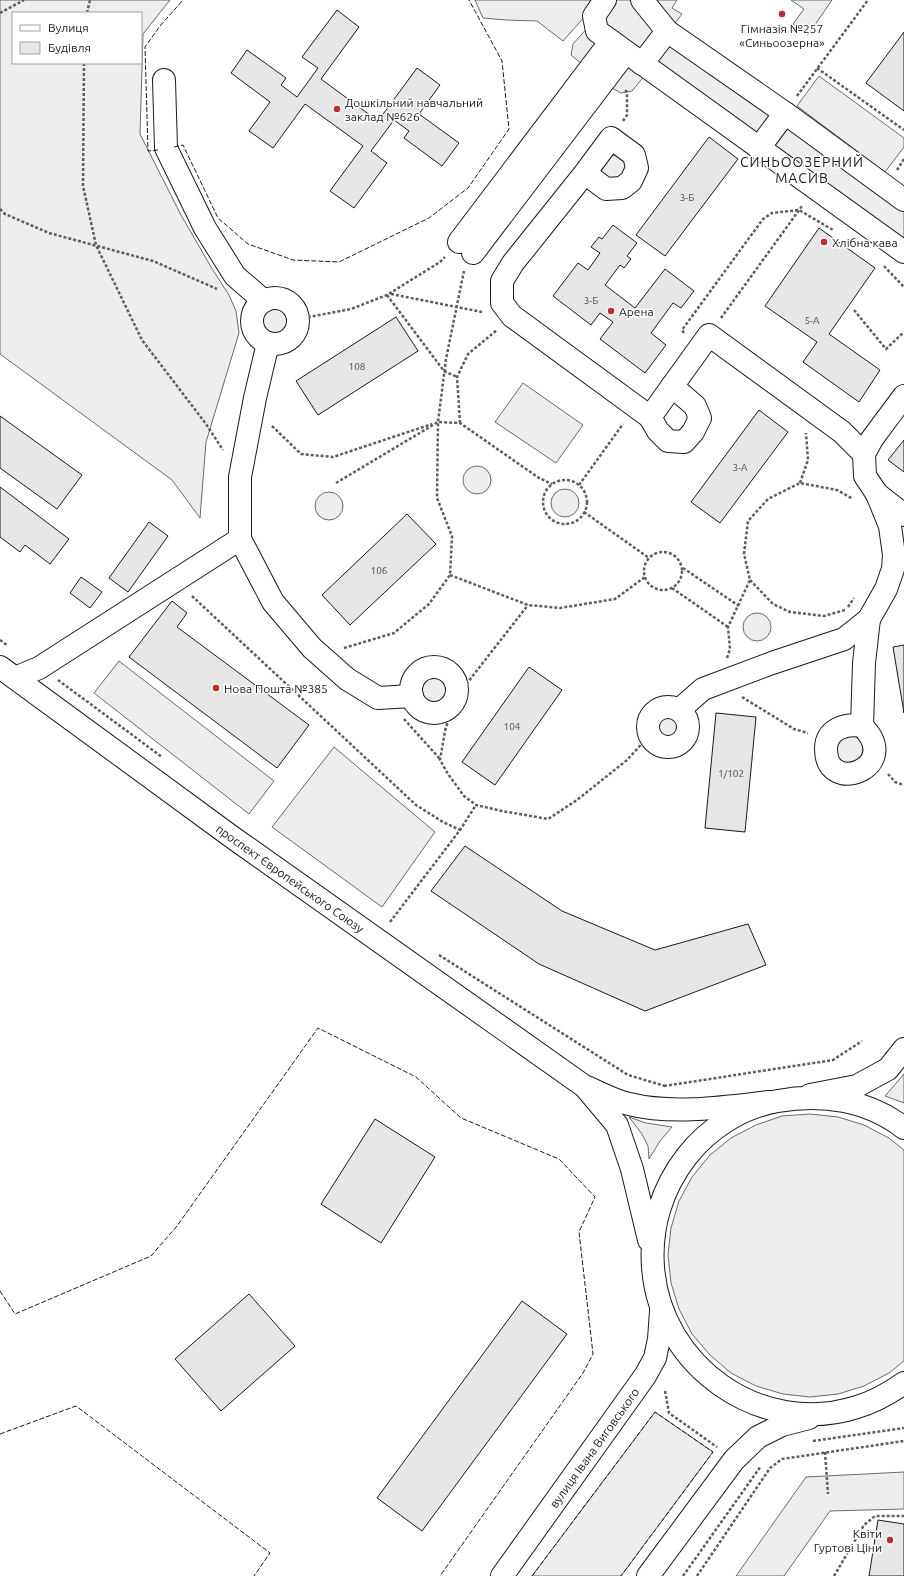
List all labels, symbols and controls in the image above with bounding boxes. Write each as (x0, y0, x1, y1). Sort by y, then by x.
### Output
marker: Гімназія №257 «Синьоозерна» (777, 9, 787, 19)
legend (12, 12, 142, 64)
text: Вулиця (48, 21, 89, 34)
place label: Гімназія №257 «Синьоозерна» (739, 22, 825, 49)
text: Будівля (48, 41, 91, 54)
place label: Дошкільний навчальний заклад №626 (345, 96, 483, 123)
marker: Дошкільний навчальний заклад №626 (332, 104, 342, 114)
district label: СИНЬООЗЕРНИЙ МАСИВ (740, 153, 864, 186)
house number: 3-Б (680, 192, 694, 203)
place label: Хлібна кава (832, 236, 898, 249)
marker: Хлібна кава (819, 237, 829, 247)
house number: 3-Б (584, 295, 598, 306)
place label: Арена (619, 305, 654, 318)
marker: Арена (606, 306, 616, 316)
house number: 5-А (804, 315, 820, 326)
house number: 108 (349, 361, 366, 372)
house number: 3-А (732, 462, 748, 473)
house number: 106 (371, 565, 388, 576)
place label: Нова Пошта №385 (224, 682, 328, 695)
marker: Нова Пошта №385 (211, 683, 221, 693)
house number: 104 (504, 721, 521, 732)
house number: 1/102 (718, 768, 744, 779)
street label: проспект Європейського Союзу (214, 821, 367, 935)
street label: вулиця Івана Виговського (547, 1385, 641, 1510)
place label: Квіти Гуртові Ціни (814, 1527, 882, 1554)
marker: Квіти Гуртові Ціни (885, 1535, 895, 1545)

